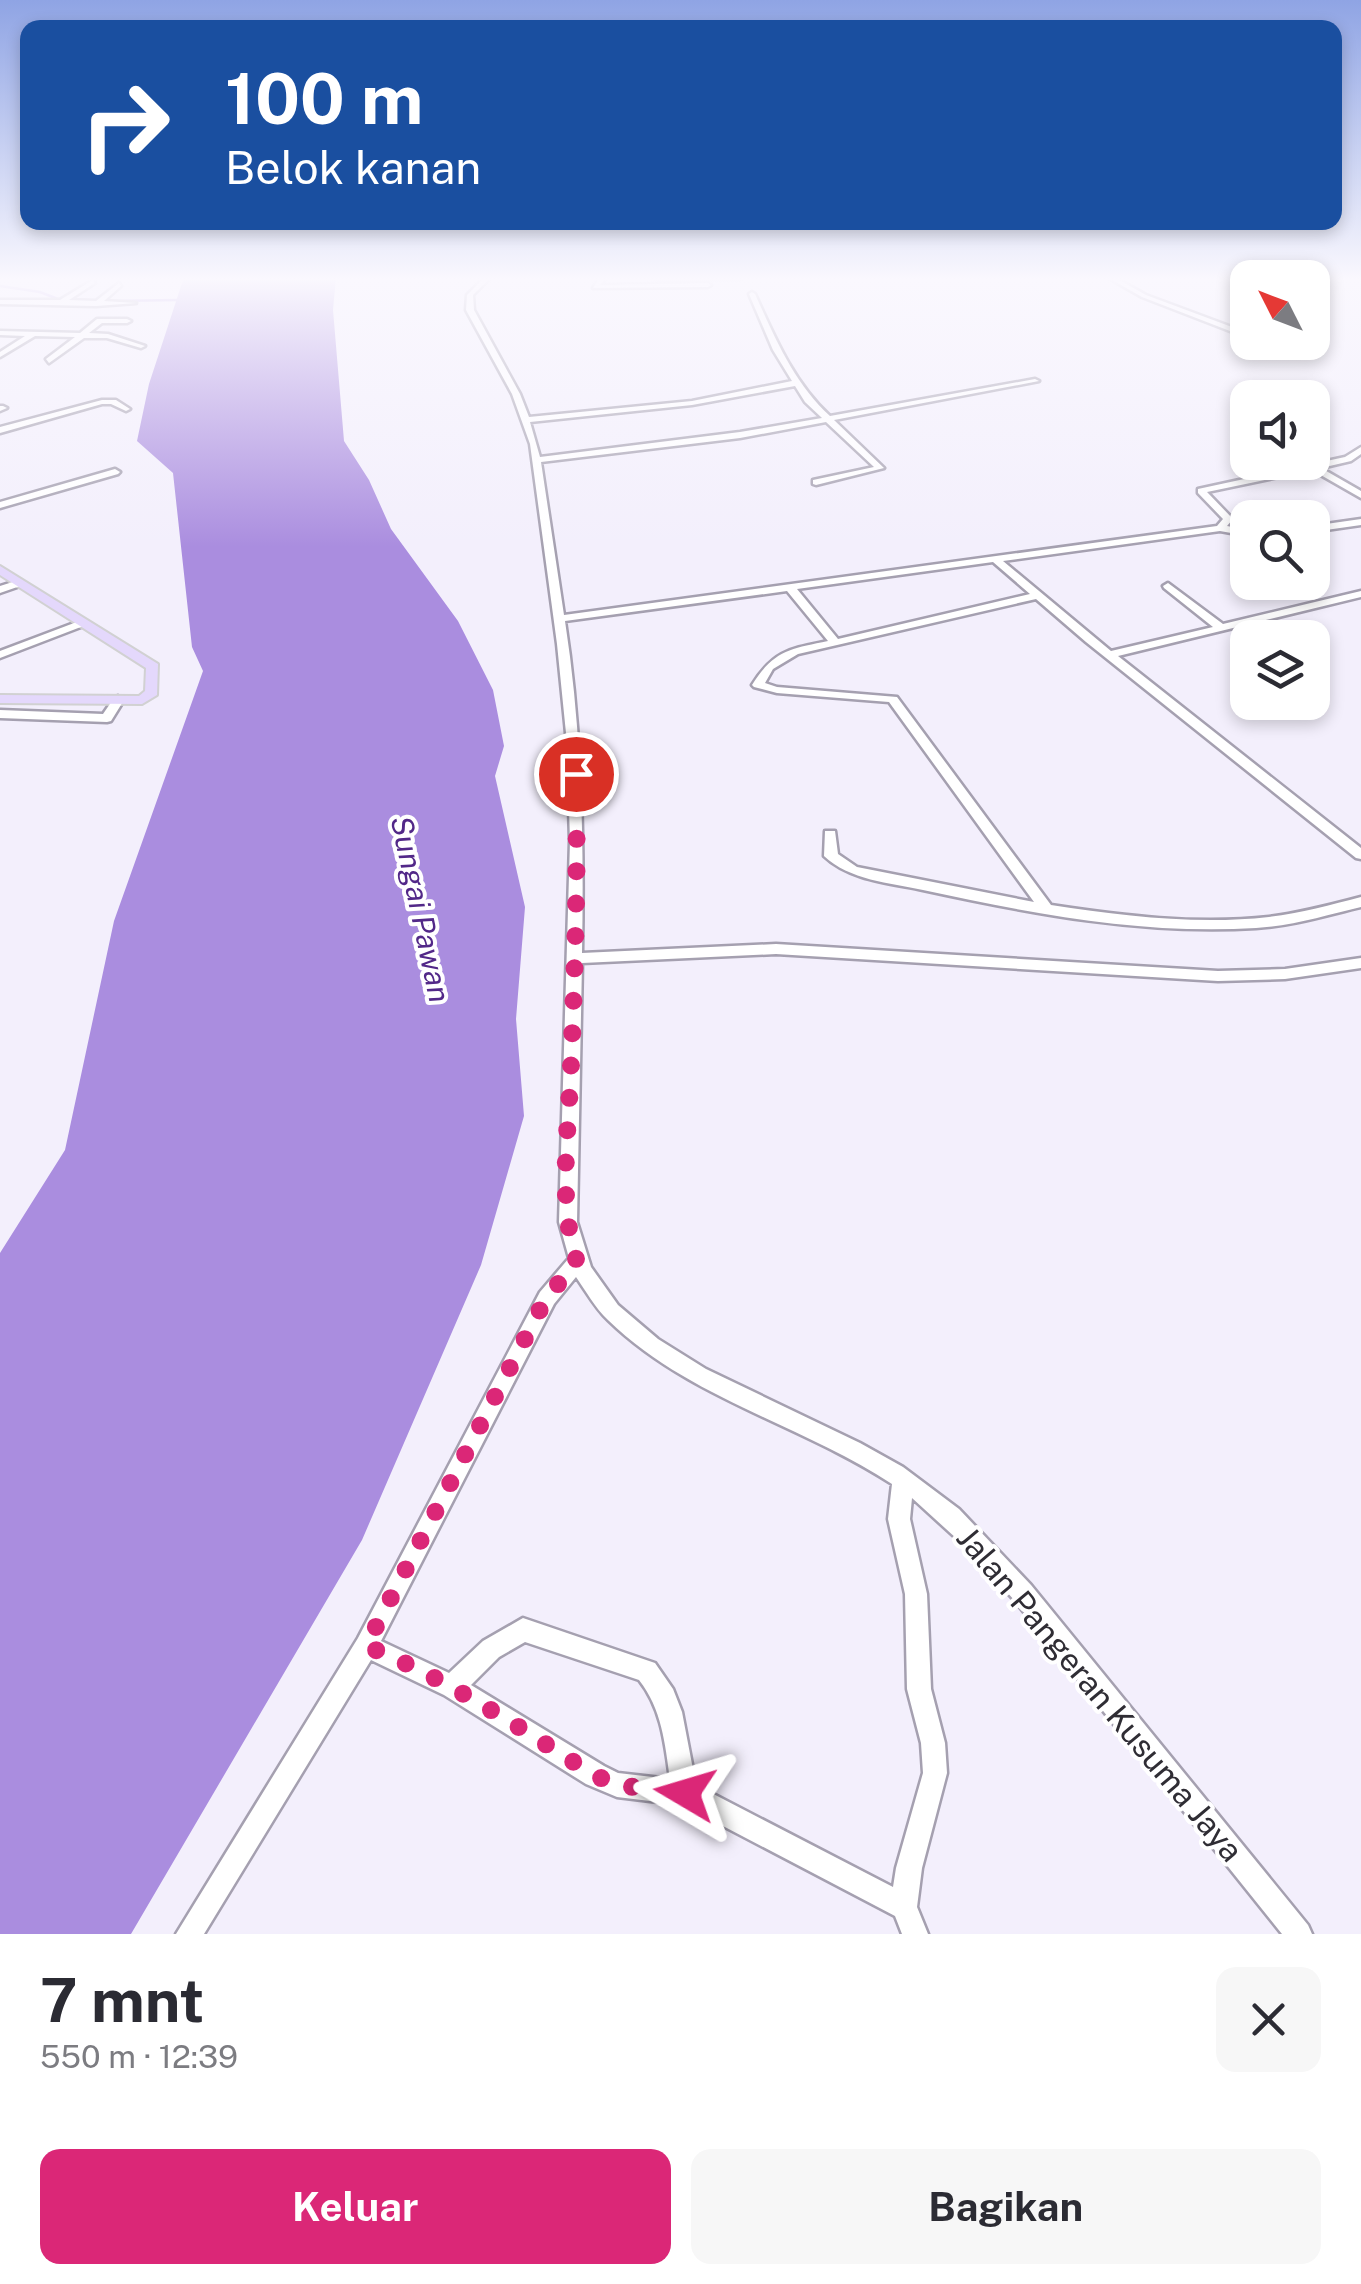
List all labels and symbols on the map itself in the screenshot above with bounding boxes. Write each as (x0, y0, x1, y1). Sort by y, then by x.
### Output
north arrow (1230, 260, 1330, 360)
pin (534, 732, 619, 817)
water label: Sungai Pawan (384, 813, 458, 1005)
street label: Jalan Pangeran Kusuma Jaya (949, 1519, 1251, 1869)
position arrow (633, 1741, 737, 1845)

